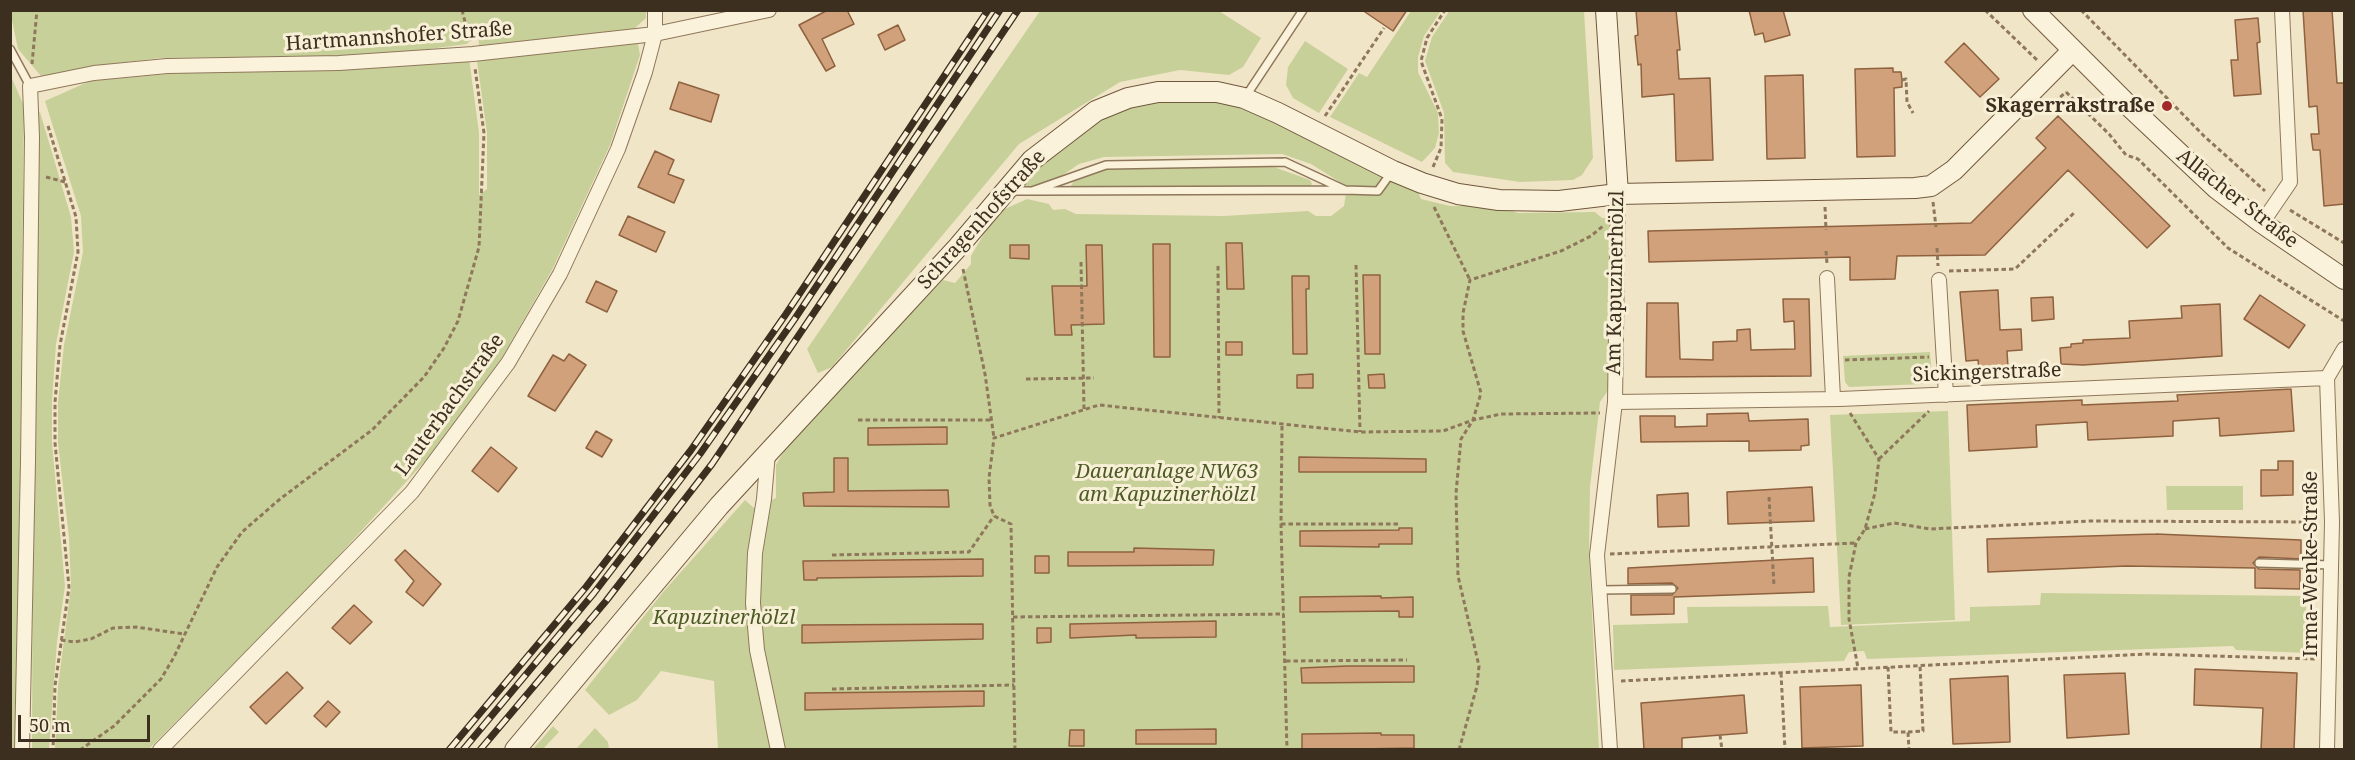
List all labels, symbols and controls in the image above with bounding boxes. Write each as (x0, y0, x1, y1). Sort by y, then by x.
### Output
street label: Hartmannshofer Straße (285, 17, 513, 57)
place label: Skagerrakstraße (1985, 94, 2155, 118)
marker: Skagerrakstraße (2160, 99, 2174, 113)
street label: Allacher Straße (2172, 144, 2302, 254)
street label: Schragenhofstraße (913, 145, 1051, 295)
street label: Am Kapuzinerhölzl (1602, 190, 1630, 376)
street label: Lauterbachstraße (390, 329, 510, 481)
street label: Sickingerstraße (1912, 358, 2062, 388)
park label: Daueranlage NW63 am Kapuzinerhölzl (1076, 460, 1258, 507)
street label: Irma-Wenke-Straße (2299, 471, 2323, 657)
park label: Kapuzinerhölzl (653, 606, 795, 630)
scale bar (21, 703, 153, 741)
text: 50 m (29, 713, 71, 737)

